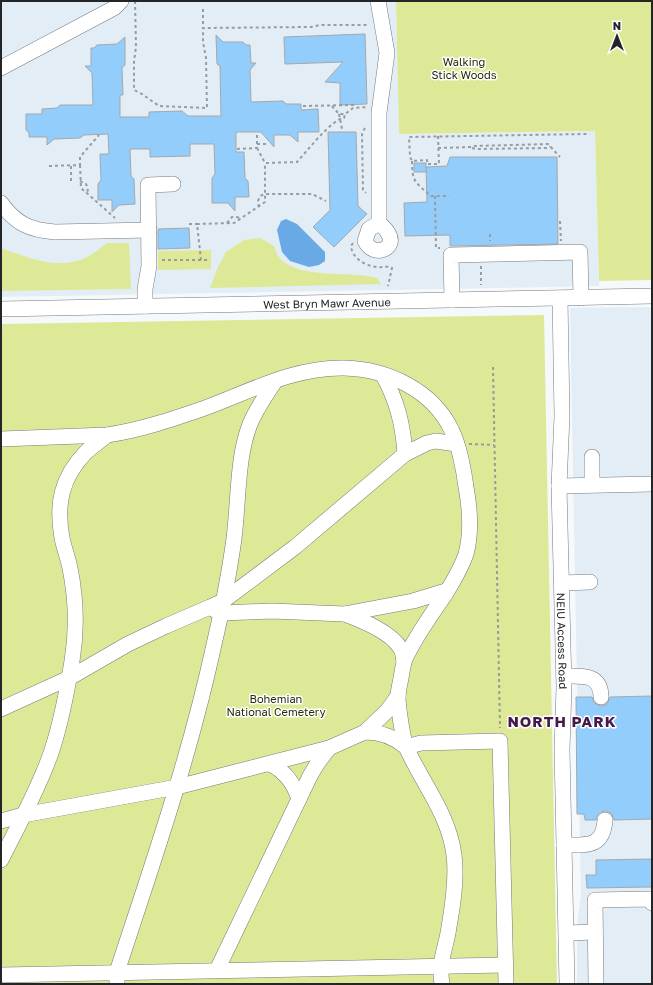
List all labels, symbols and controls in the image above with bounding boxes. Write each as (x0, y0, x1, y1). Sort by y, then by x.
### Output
north arrow (597, 16, 637, 56)
text: N (613, 19, 621, 32)
park label: Walking Stick Woods (431, 55, 497, 81)
street label: West Bryn Mawr Avenue (263, 295, 391, 310)
street label: NEIU Access Road (555, 593, 571, 689)
park label: Bohemian National Cemetery (226, 692, 326, 718)
district label: NORTH PARK (507, 712, 617, 730)

